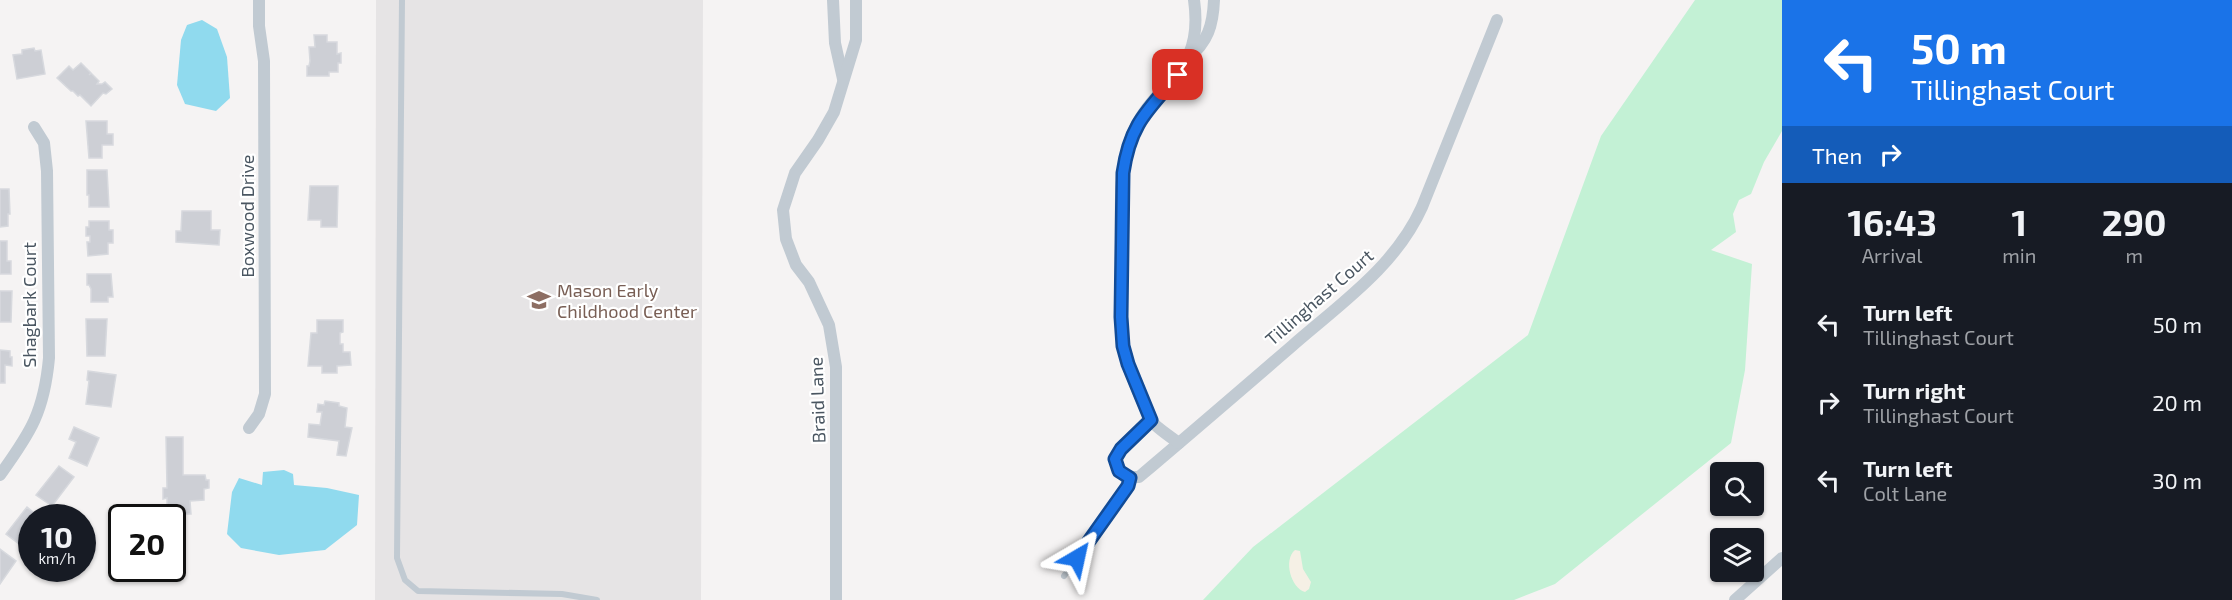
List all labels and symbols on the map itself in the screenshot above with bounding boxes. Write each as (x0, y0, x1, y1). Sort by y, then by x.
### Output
pin (1152, 49, 1203, 100)
street label: Boxwood Drive (236, 155, 258, 277)
street label: Shagbark Court (18, 242, 40, 368)
street label: Tillinghast Court (1261, 244, 1378, 350)
place label: Mason Early Childhood Center (557, 279, 697, 322)
school or university icon: Mason Early Childhood Center (526, 287, 552, 313)
street label: Braid Lane (805, 356, 829, 444)
speed limit sign: 20 (108, 504, 186, 582)
position arrow (1045, 526, 1109, 590)

